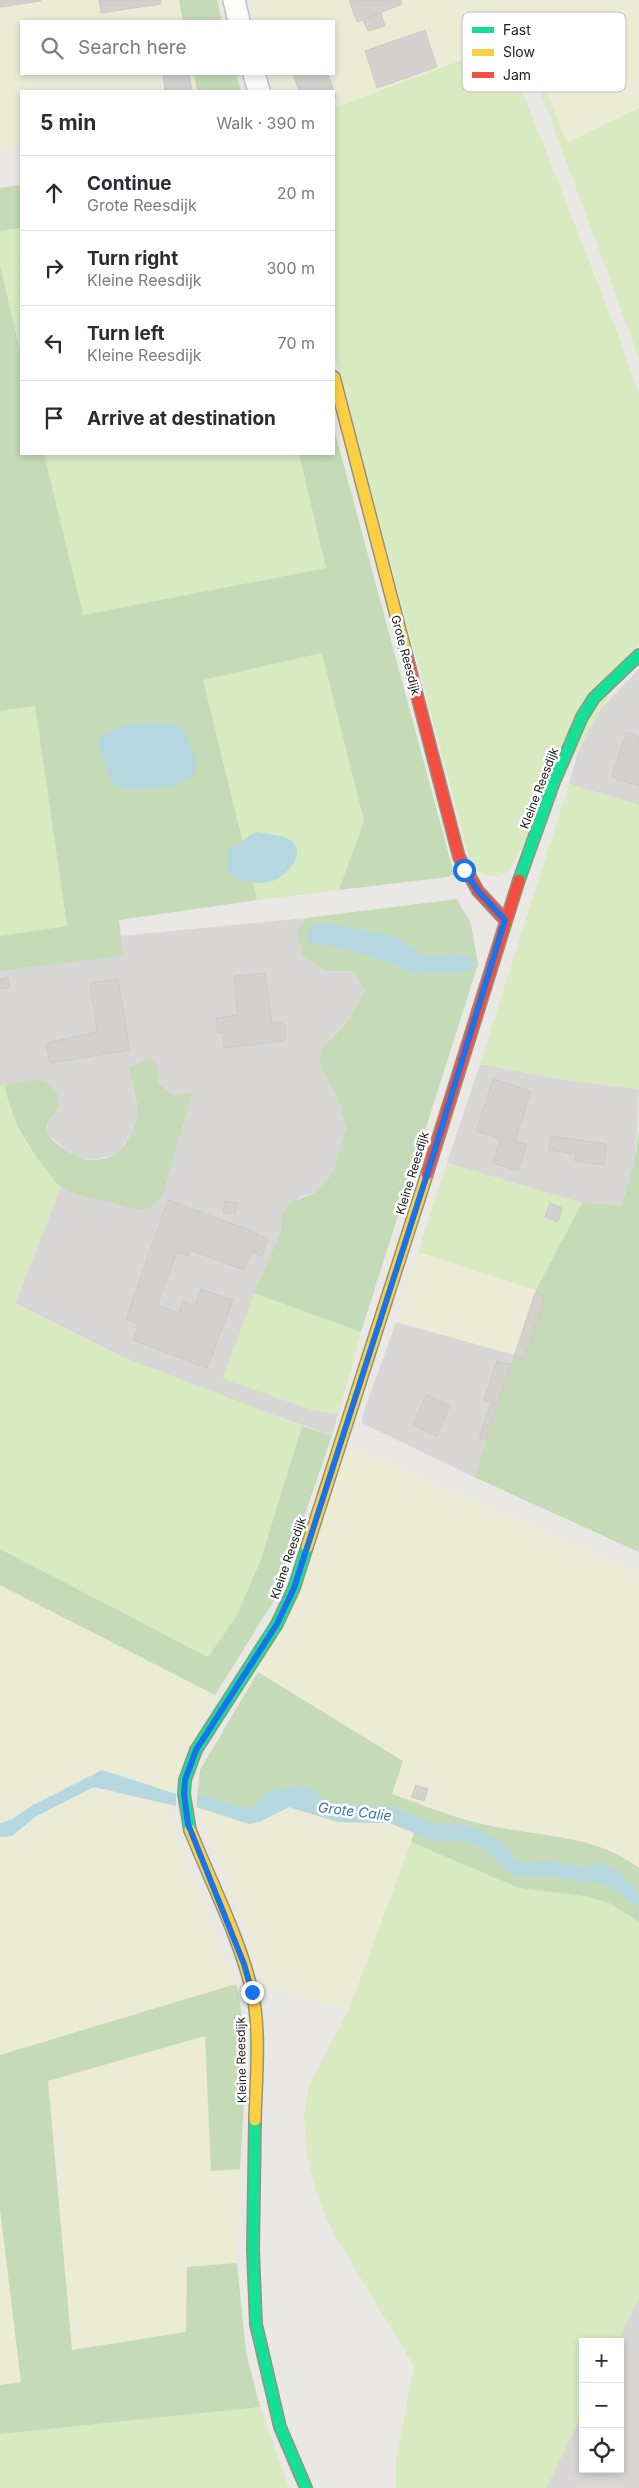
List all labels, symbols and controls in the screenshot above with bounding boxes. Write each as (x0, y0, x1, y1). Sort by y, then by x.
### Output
legend (462, 12, 626, 92)
search box (20, 20, 335, 75)
text: Fast (503, 21, 531, 38)
icon: search (38, 34, 66, 62)
text: Search here (78, 36, 187, 59)
text: Slow (503, 43, 535, 60)
text: Jam (503, 66, 531, 83)
text: 5 min (40, 110, 96, 135)
text: Walk · 390 m (216, 113, 315, 133)
text: Continue (87, 172, 172, 195)
icon: ahead (40, 179, 68, 207)
text: 20 m (277, 183, 315, 203)
text: Grote Reesdijk (87, 195, 197, 215)
text: Turn right (87, 247, 178, 270)
icon: right (40, 254, 68, 282)
text: 300 m (266, 258, 315, 278)
text: Kleine Reesdijk (87, 270, 202, 290)
text: Turn left (87, 322, 165, 345)
icon: left (40, 329, 68, 357)
text: 70 m (278, 333, 315, 353)
text: Kleine Reesdijk (87, 345, 202, 365)
icon: arrive (40, 404, 68, 432)
text: Arrive at destination (87, 407, 276, 430)
street label: Grote Reesdijk (388, 613, 424, 697)
street label: Kleine Reesdijk (517, 745, 562, 831)
route start (453, 859, 476, 882)
street label: Kleine Reesdijk (392, 1129, 432, 1216)
street label: Kleine Reesdijk (267, 1515, 309, 1601)
water label: Grote Calie (317, 1798, 393, 1824)
route end (241, 1981, 264, 2004)
street label: Kleine Reesdijk (233, 2016, 249, 2103)
map controls (579, 2338, 624, 2473)
button: + (579, 2338, 624, 2383)
button: − (579, 2383, 624, 2428)
button: locate (579, 2428, 624, 2473)

